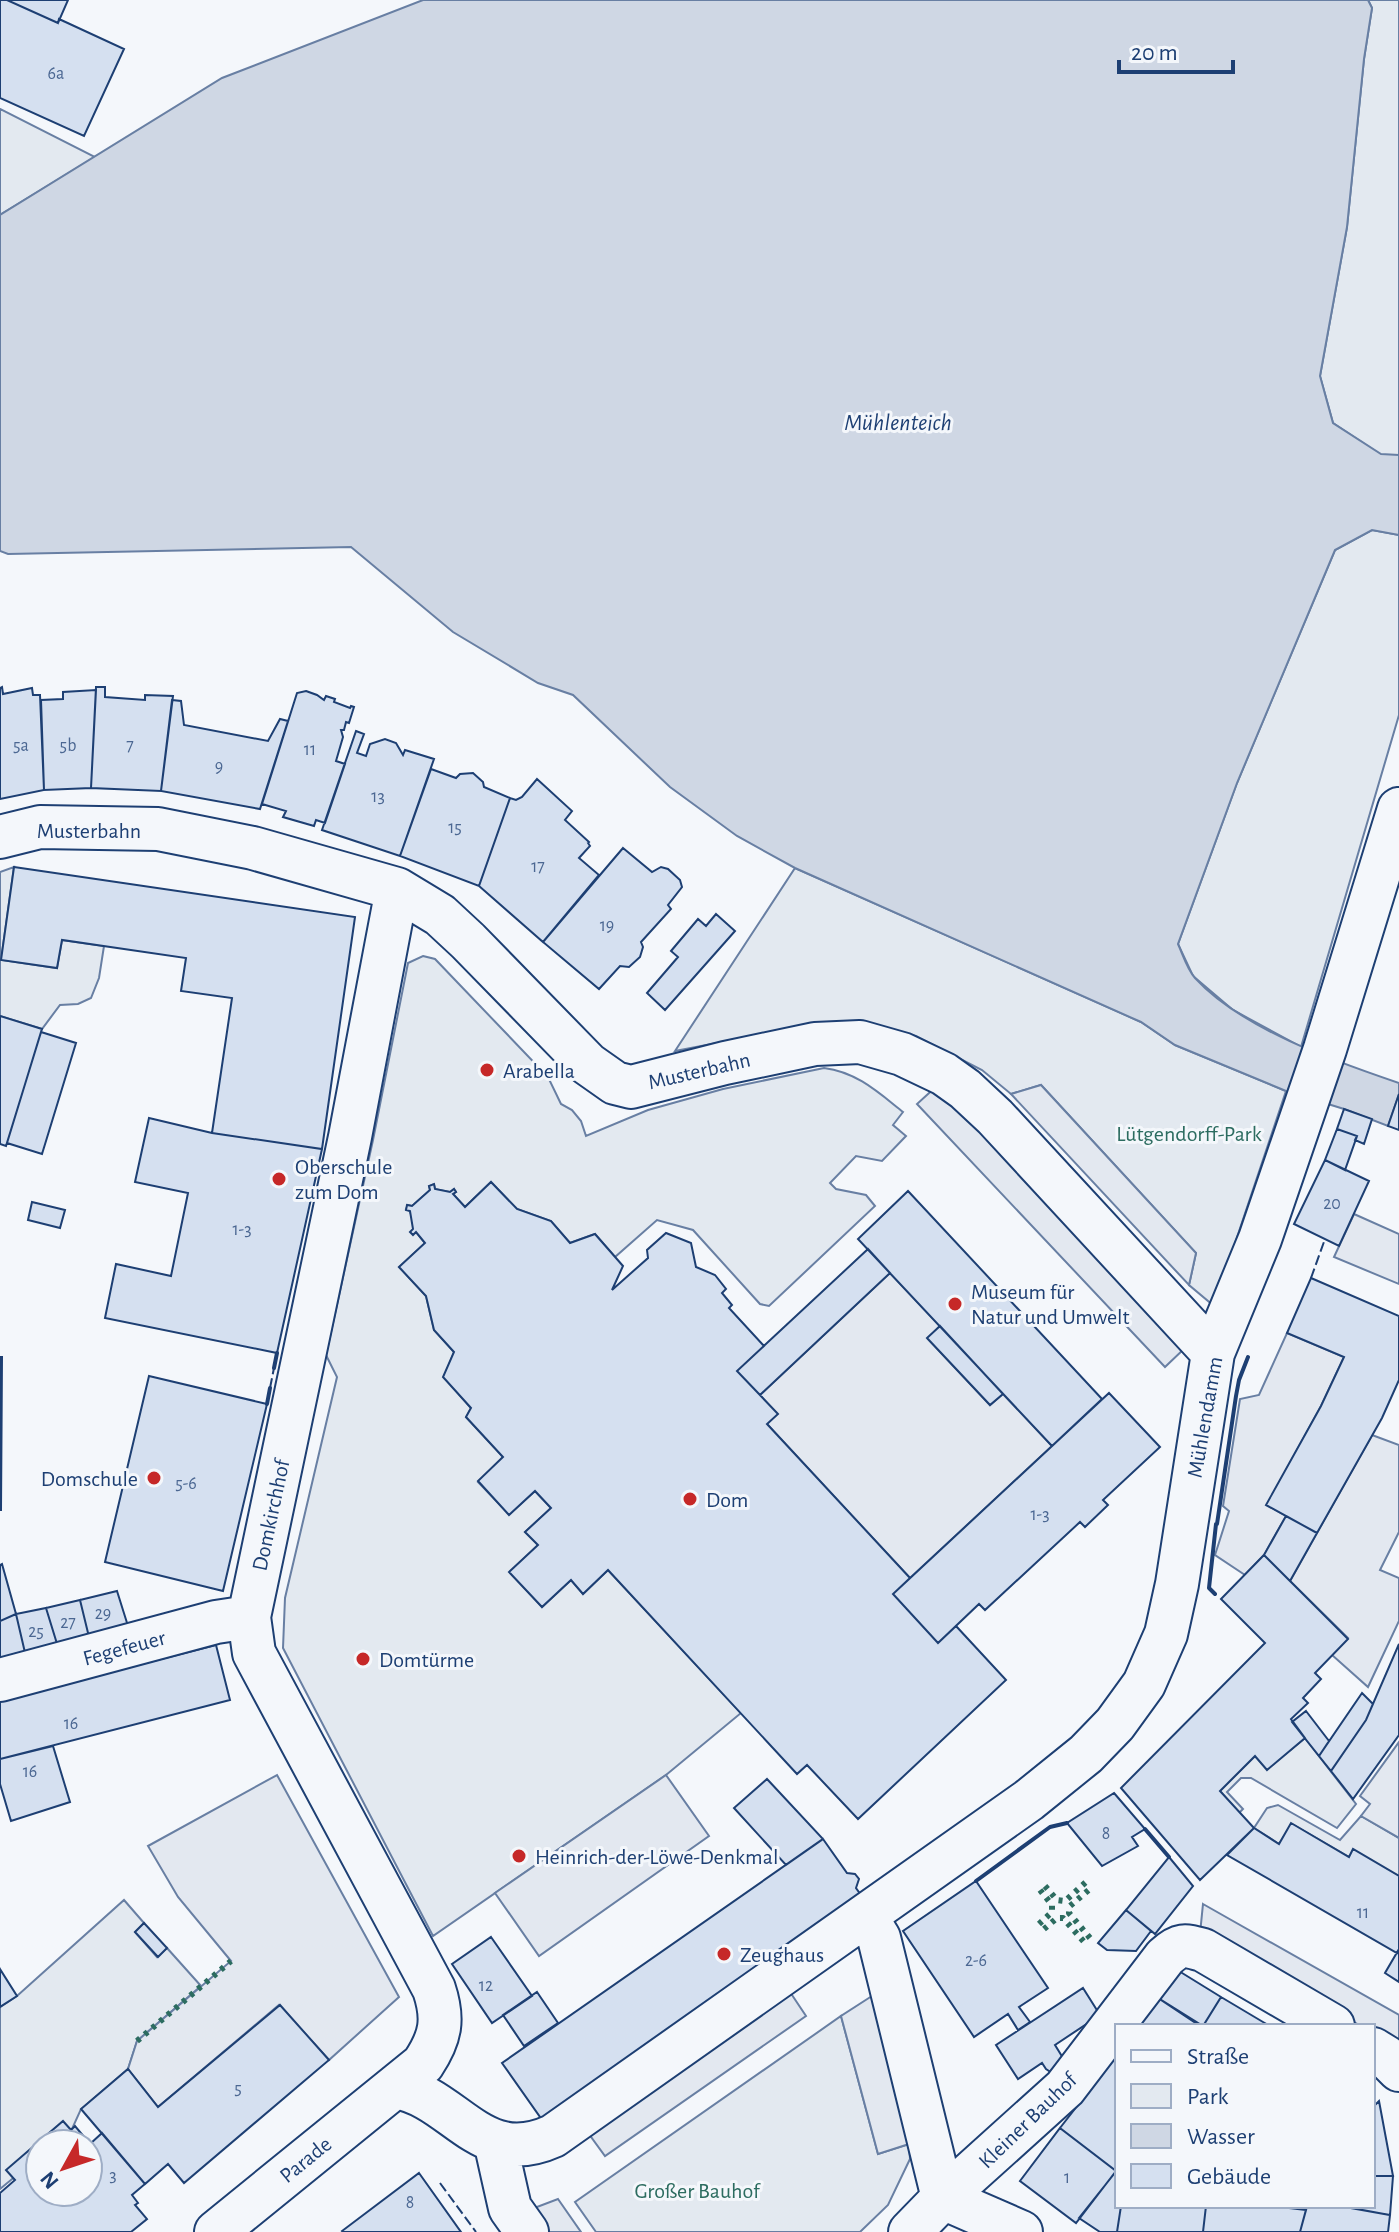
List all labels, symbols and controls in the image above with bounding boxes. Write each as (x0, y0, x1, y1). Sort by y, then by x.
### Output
scale bar (1119, 24, 1233, 74)
text: 20 m (1131, 41, 1178, 65)
house number: 6a (48, 65, 64, 83)
water label: Mühlenteich (844, 411, 952, 435)
house number: 5a (13, 737, 29, 755)
house number: 5b (60, 737, 76, 755)
house number: 7 (126, 737, 134, 755)
house number: 11 (304, 741, 316, 759)
house number: 9 (215, 758, 223, 776)
house number: 13 (371, 788, 385, 806)
house number: 15 (448, 819, 462, 837)
street label: Musterbahn (37, 820, 141, 842)
house number: 17 (531, 858, 545, 876)
house number: 19 (600, 917, 614, 935)
street label: Musterbahn (646, 1049, 753, 1093)
place label: Arabella (503, 1060, 575, 1082)
marker: Arabella (478, 1061, 496, 1079)
park label: Lütgendorff-Park (1116, 1123, 1262, 1145)
place label: Oberschule zum Dom (295, 1156, 392, 1203)
marker: Oberschule zum Dom (270, 1170, 288, 1188)
house number: 20 (1323, 1195, 1341, 1213)
house number: 1-3 (232, 1221, 252, 1239)
place label: Museum für Natur und Umwelt (971, 1281, 1130, 1328)
marker: Museum für Natur und Umwelt (946, 1295, 964, 1313)
street label: Mühlendamm (1183, 1355, 1226, 1480)
street label: Domkirchhof (248, 1456, 294, 1573)
place label: Domschule (41, 1468, 138, 1490)
marker: Domschule (145, 1469, 163, 1487)
house number: 5-6 (175, 1475, 197, 1493)
place label: Dom (706, 1489, 748, 1511)
marker: Dom (681, 1490, 699, 1508)
house number: 1-3 (1030, 1506, 1050, 1524)
house number: 29 (95, 1605, 111, 1623)
house number: 27 (60, 1614, 76, 1632)
house number: 25 (28, 1623, 44, 1641)
street label: Fegefeuer (81, 1626, 168, 1670)
place label: Domtürme (379, 1649, 474, 1671)
marker: Domtürme (354, 1650, 372, 1668)
house number: 16 (64, 1715, 78, 1733)
house number: 16 (23, 1763, 37, 1781)
house number: 8 (1102, 1825, 1110, 1843)
place label: Heinrich-der-Löwe-Denkmal (535, 1846, 778, 1868)
marker: Heinrich-der-Löwe-Denkmal (510, 1847, 528, 1865)
house number: 11 (1357, 1904, 1369, 1922)
place label: Zeughaus (740, 1944, 824, 1966)
marker: Zeughaus (715, 1945, 733, 1963)
house number: 2-6 (965, 1952, 987, 1970)
house number: 12 (479, 1977, 493, 1995)
legend (1115, 2024, 1375, 2208)
text: Straße (1187, 2045, 1249, 2069)
street label: Kleiner Bauhof (974, 2068, 1082, 2173)
house number: 5 (234, 2080, 242, 2098)
text: Park (1187, 2085, 1228, 2109)
text: Wasser (1187, 2125, 1255, 2149)
north arrow (24, 2128, 104, 2208)
street label: Parade (276, 2133, 336, 2187)
text: Gebäude (1187, 2165, 1271, 2189)
text: N (36, 2167, 63, 2193)
house number: 3 (109, 2167, 117, 2185)
house number: 1 (1064, 2169, 1070, 2187)
park label: Großer Bauhof (634, 2180, 761, 2202)
house number: 8 (406, 2194, 414, 2212)

